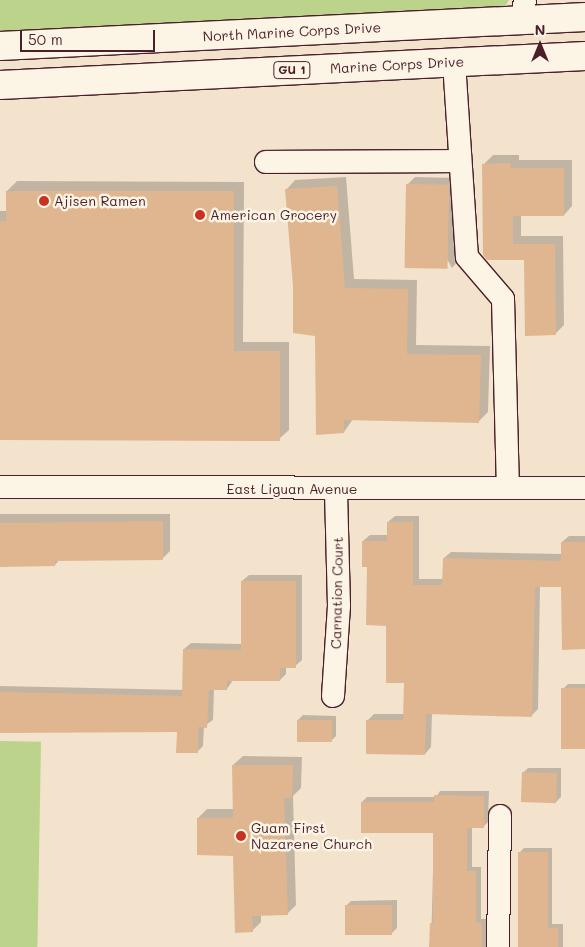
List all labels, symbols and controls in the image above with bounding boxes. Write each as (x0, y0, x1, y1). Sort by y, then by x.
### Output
street label: North Marine Corps Drive (202, 19, 382, 45)
scale bar (22, 20, 158, 52)
north arrow (515, 20, 565, 70)
text: N (535, 20, 545, 39)
text: 50 m (28, 29, 63, 49)
street label: Marine Corps Drive (329, 53, 465, 77)
road number: GU 1 (273, 60, 311, 80)
place label: Ajisen Ramen (54, 193, 146, 209)
marker: Ajisen Ramen (38, 195, 50, 207)
place label: American Grocery (210, 207, 337, 223)
marker: American Grocery (194, 209, 206, 221)
street label: East Liguan Avenue (226, 481, 358, 497)
street label: Carnation Court (328, 537, 346, 649)
place label: Guam First Nazarene Church (251, 820, 372, 852)
marker: Guam First Nazarene Church (235, 830, 247, 842)

